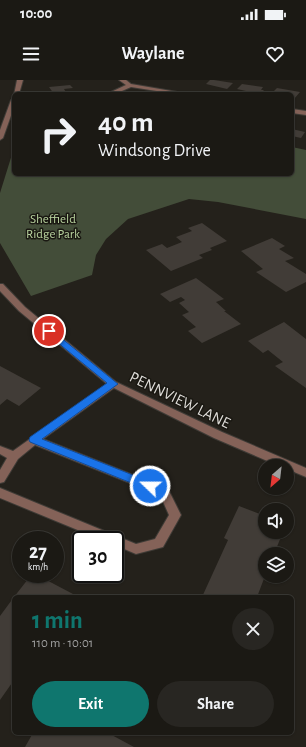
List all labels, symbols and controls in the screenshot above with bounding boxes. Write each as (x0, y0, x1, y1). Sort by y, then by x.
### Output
text: 10:00 (20, 6, 52, 21)
icon: menu (20, 43, 42, 65)
icon: heart (264, 43, 286, 65)
text: Waylane (121, 45, 185, 63)
icon: right (32, 108, 84, 160)
text: 40 m (98, 109, 154, 137)
text: Windsong Drive (98, 142, 211, 160)
park label: Sheffield Ridge Park (26, 213, 80, 241)
pin (32, 314, 66, 348)
icon: arrive (38, 320, 60, 342)
street label: PENNVIEW LANE (127, 369, 233, 431)
north arrow (258, 459, 294, 495)
map controls (258, 459, 294, 583)
position arrow (129, 465, 171, 507)
button: sound (258, 503, 294, 539)
speed limit sign: 30 (72, 531, 124, 583)
text: 27 (29, 542, 47, 562)
button: layers (258, 547, 294, 583)
text: km/h (28, 562, 48, 572)
button: close (232, 608, 274, 650)
text: 1 min (32, 609, 83, 633)
text: 110 m · 10:01 (32, 637, 93, 650)
button: Exit (32, 681, 149, 727)
button: Share (157, 681, 274, 727)

